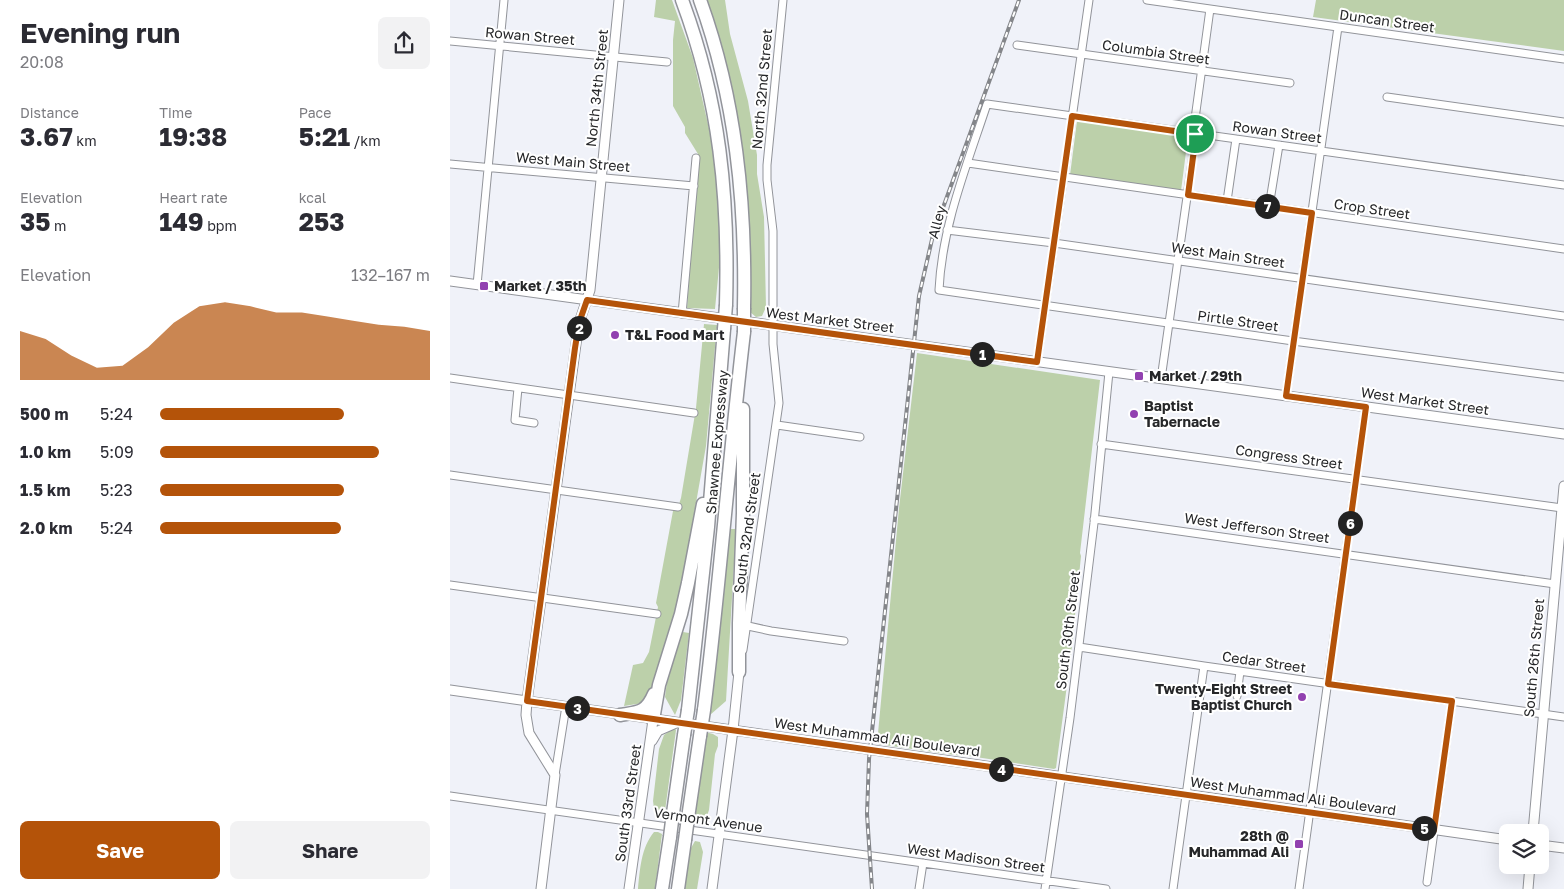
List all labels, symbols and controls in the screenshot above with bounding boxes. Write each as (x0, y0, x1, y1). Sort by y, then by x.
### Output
street label: Duncan Street (1338, 5, 1436, 36)
text: Evening run (20, 16, 180, 49)
button: share (378, 17, 430, 69)
street label: Rowan Street (484, 23, 576, 48)
street label: North 34th Street (582, 28, 611, 148)
street label: North 32nd Street (748, 28, 775, 150)
street label: Columbia Street (1101, 36, 1211, 67)
text: 20:08 (20, 52, 64, 72)
text: Distance (20, 104, 79, 121)
text: Time (159, 104, 192, 121)
text: Pace (299, 104, 331, 121)
pin (1174, 113, 1216, 155)
street label: Rowan Street (1231, 117, 1323, 146)
icon: arrive (1181, 120, 1209, 148)
text: 3.67 (20, 121, 73, 152)
text: 19:38 (159, 121, 227, 152)
text: 5:21 (299, 121, 350, 152)
text: km (73, 132, 97, 149)
text: /km (350, 132, 381, 149)
street label: West Main Street (515, 148, 631, 175)
text: Elevation (20, 189, 82, 206)
text: Heart rate (159, 189, 228, 206)
text: kcal (299, 189, 326, 206)
pin: 7 (1254, 194, 1280, 218)
street label: Crop Street (1333, 195, 1411, 222)
text: 7 (1264, 198, 1271, 215)
street label: Alley (924, 203, 949, 240)
text: 35 (20, 206, 51, 237)
text: 149 (159, 206, 204, 237)
text: 253 (299, 206, 344, 237)
text: m (51, 217, 66, 234)
text: bpm (204, 217, 237, 234)
street label: West Main Street (1170, 238, 1286, 271)
text: Elevation (20, 265, 91, 285)
text: 132–167 m (351, 265, 430, 285)
place label: Market / 35th (494, 277, 587, 294)
marker: Market / 35th (478, 280, 490, 292)
street label: West Market Street (765, 303, 895, 336)
street label: Pirtle Street (1196, 306, 1280, 335)
pin: 2 (566, 316, 592, 340)
text: 2 (575, 320, 584, 337)
place label: T&L Food Mart (625, 326, 725, 343)
marker: T&L Food Mart (609, 329, 621, 341)
pin: 1 (970, 342, 994, 366)
text: 1 (979, 346, 986, 363)
place label: Market / 29th (1149, 367, 1242, 384)
street label: Shawnee Expressway (702, 369, 731, 515)
marker: Market / 29th (1133, 370, 1145, 382)
street label: West Market Street (1360, 383, 1490, 418)
place label: Baptist Tabernacle (1144, 397, 1220, 430)
text: 500 m (20, 404, 69, 424)
text: 5:24 (100, 404, 133, 424)
marker: Baptist Tabernacle (1128, 408, 1140, 420)
street label: Congress Street (1234, 441, 1344, 472)
text: 1.0 km (20, 442, 71, 462)
text: 5:09 (100, 442, 134, 462)
street label: South 32nd Street (730, 471, 763, 595)
text: 1.5 km (20, 480, 70, 500)
text: 5:23 (100, 480, 133, 500)
street label: West Jefferson Street (1183, 509, 1331, 546)
pin: 6 (1338, 510, 1362, 536)
text: 6 (1346, 515, 1355, 532)
text: 2.0 km (20, 518, 73, 538)
text: 5:24 (100, 518, 133, 538)
street label: South 30th Street (1052, 570, 1083, 690)
street label: South 26th Street (1520, 598, 1547, 718)
street label: Cedar Street (1221, 647, 1307, 676)
place label: Twenty-Eight Street Baptist Church (1155, 680, 1292, 713)
marker: Twenty-Eight Street Baptist Church (1296, 691, 1308, 703)
pin: 3 (564, 696, 590, 720)
text: 3 (573, 700, 582, 717)
street label: West Muhammad Ali Boulevard (773, 714, 981, 759)
street label: South 33rd Street (611, 743, 644, 863)
pin: 4 (988, 756, 1014, 782)
text: 4 (997, 761, 1006, 778)
street label: West Muhammad Ali Boulevard (1189, 773, 1397, 818)
street label: Vermont Avenue (652, 803, 764, 836)
pin: 5 (1412, 816, 1436, 840)
text: 5 (1420, 820, 1429, 837)
button: Save (20, 821, 220, 879)
button: Share (230, 821, 430, 879)
map controls (1499, 824, 1549, 874)
button: layers (1499, 824, 1549, 874)
place label: 28th @ Muhammad Ali (1189, 827, 1289, 860)
marker: 28th @ Muhammad Ali (1293, 838, 1305, 850)
street label: West Madison Street (906, 839, 1046, 876)

